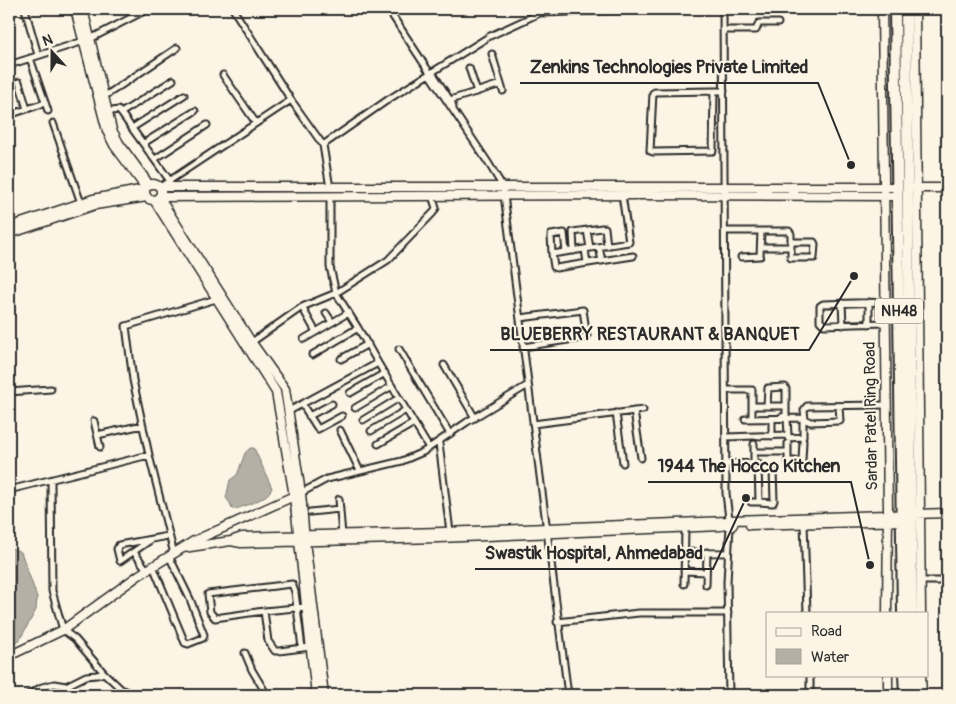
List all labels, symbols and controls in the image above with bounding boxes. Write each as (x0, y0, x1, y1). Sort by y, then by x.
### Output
north arrow (28, 28, 78, 78)
text: N (40, 31, 55, 50)
callout: Zenkins Technologies Private Limited (520, 50, 818, 83)
text: Zenkins Technologies Private Limited (530, 56, 809, 79)
road number: NH48 (875, 298, 923, 324)
callout: BLUEBERRY RESTAURANT & BANQUET (490, 317, 809, 350)
text: BLUEBERRY RESTAURANT & BANQUET (500, 323, 800, 346)
street label: Sardar Patel Ring Road (860, 341, 882, 491)
callout: 1944 The Hocco Kitchen (648, 449, 851, 482)
text: 1944 The Hocco Kitchen (658, 455, 840, 478)
callout: Swastik Hospital, Ahmedabad (475, 536, 713, 569)
text: Swastik Hospital, Ahmedabad (485, 542, 703, 565)
legend (766, 612, 928, 676)
text: Road (811, 622, 842, 641)
text: Water (811, 648, 850, 667)

